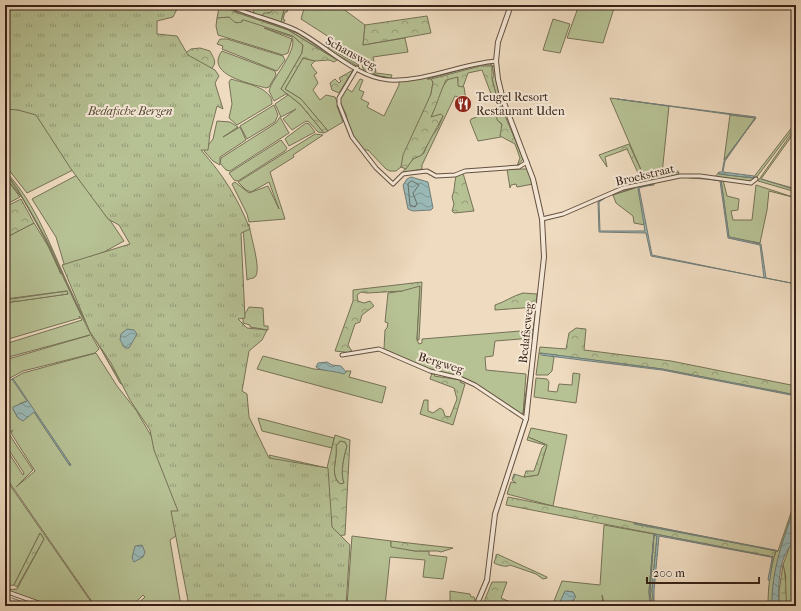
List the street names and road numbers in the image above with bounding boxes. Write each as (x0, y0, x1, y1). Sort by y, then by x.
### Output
street label: Schansweg (323, 33, 379, 73)
street label: Broekstraat (614, 161, 677, 189)
street label: Bedafseweg (516, 301, 536, 364)
street label: Bergweg (417, 350, 466, 377)

